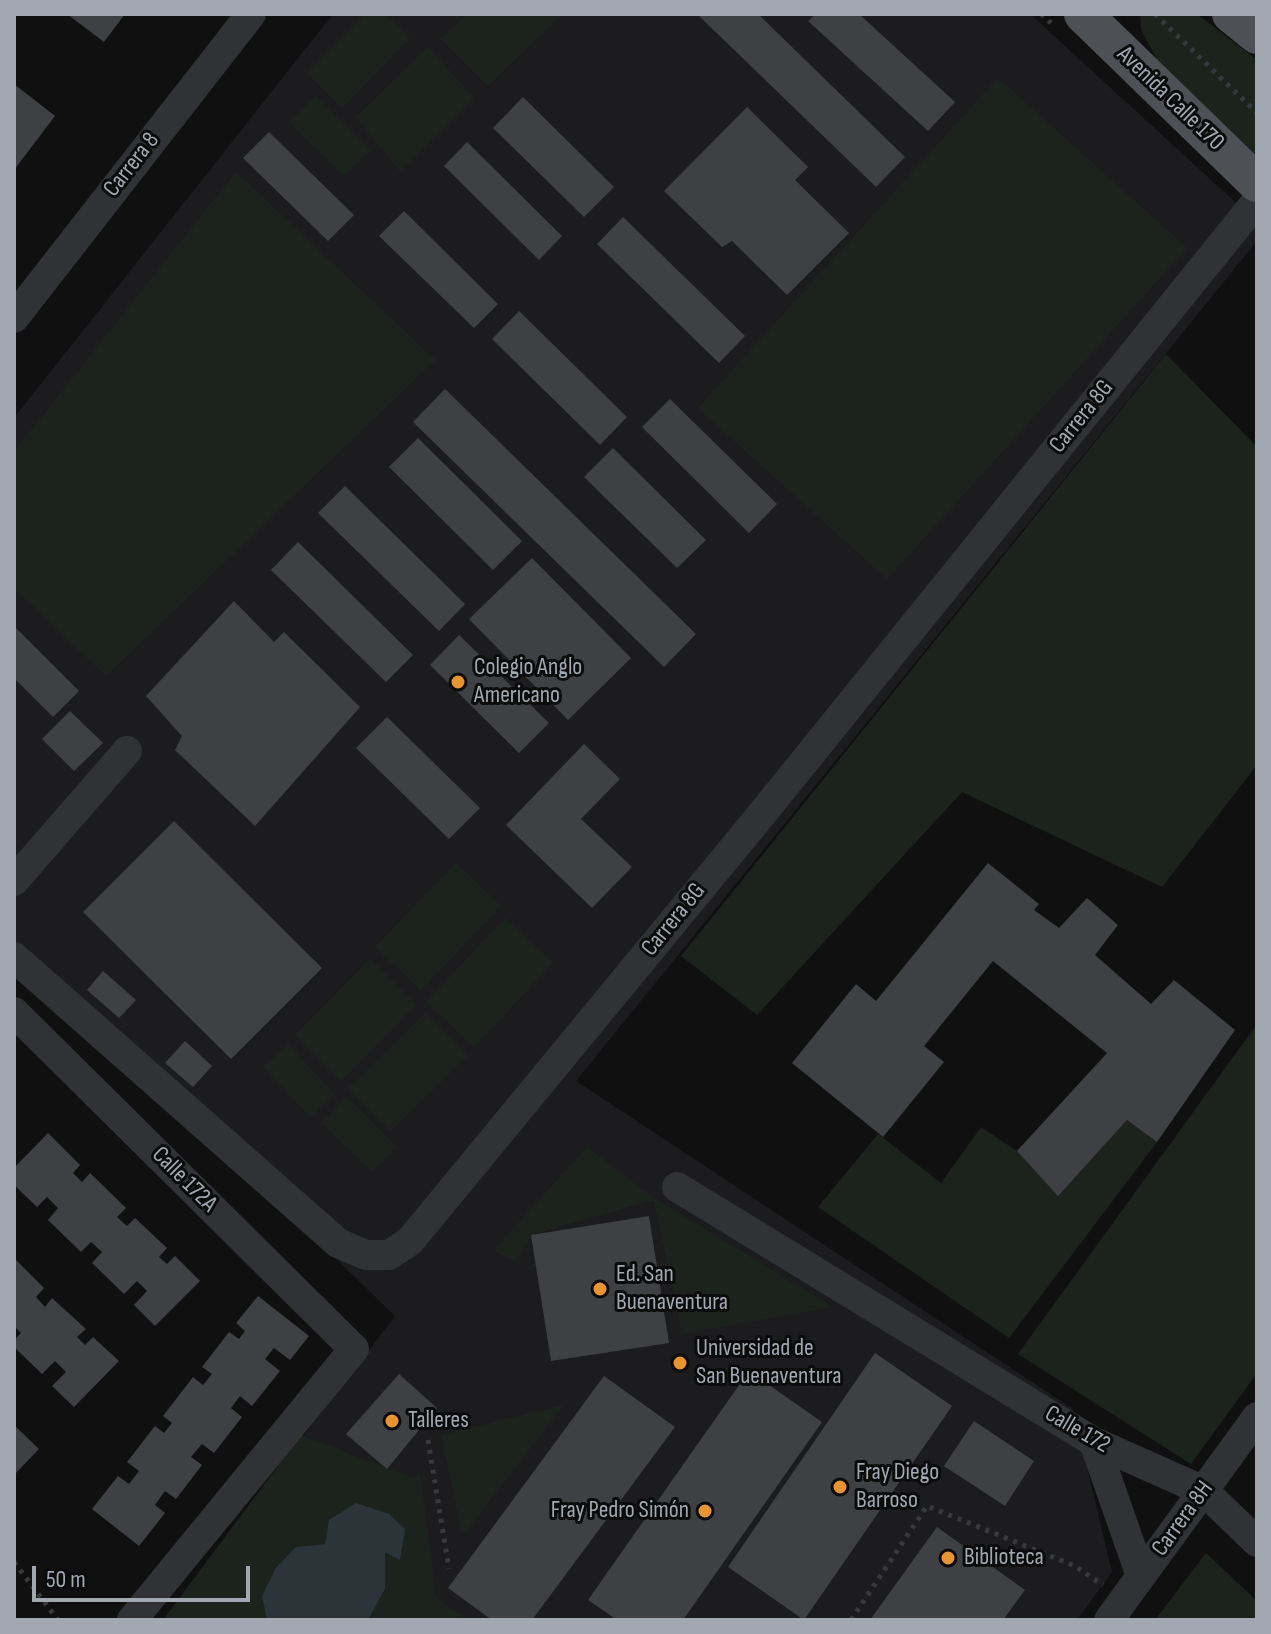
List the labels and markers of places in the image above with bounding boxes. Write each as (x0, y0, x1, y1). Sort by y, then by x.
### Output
place label: Colegio Anglo Americano (474, 654, 582, 710)
marker: Colegio Anglo Americano (449, 673, 467, 691)
place label: Ed. San Buenaventura (616, 1261, 728, 1317)
marker: Ed. San Buenaventura (591, 1280, 609, 1298)
place label: Universidad de San Buenaventura (696, 1335, 842, 1391)
marker: Universidad de San Buenaventura (671, 1354, 689, 1372)
place label: Talleres (408, 1407, 469, 1435)
marker: Talleres (383, 1412, 401, 1430)
place label: Fray Diego Barroso (856, 1459, 939, 1515)
marker: Fray Diego Barroso (831, 1478, 849, 1496)
place label: Fray Pedro Simón (551, 1497, 689, 1525)
marker: Fray Pedro Simón (696, 1502, 714, 1520)
place label: Biblioteca (964, 1544, 1044, 1572)
marker: Biblioteca (939, 1549, 957, 1567)

